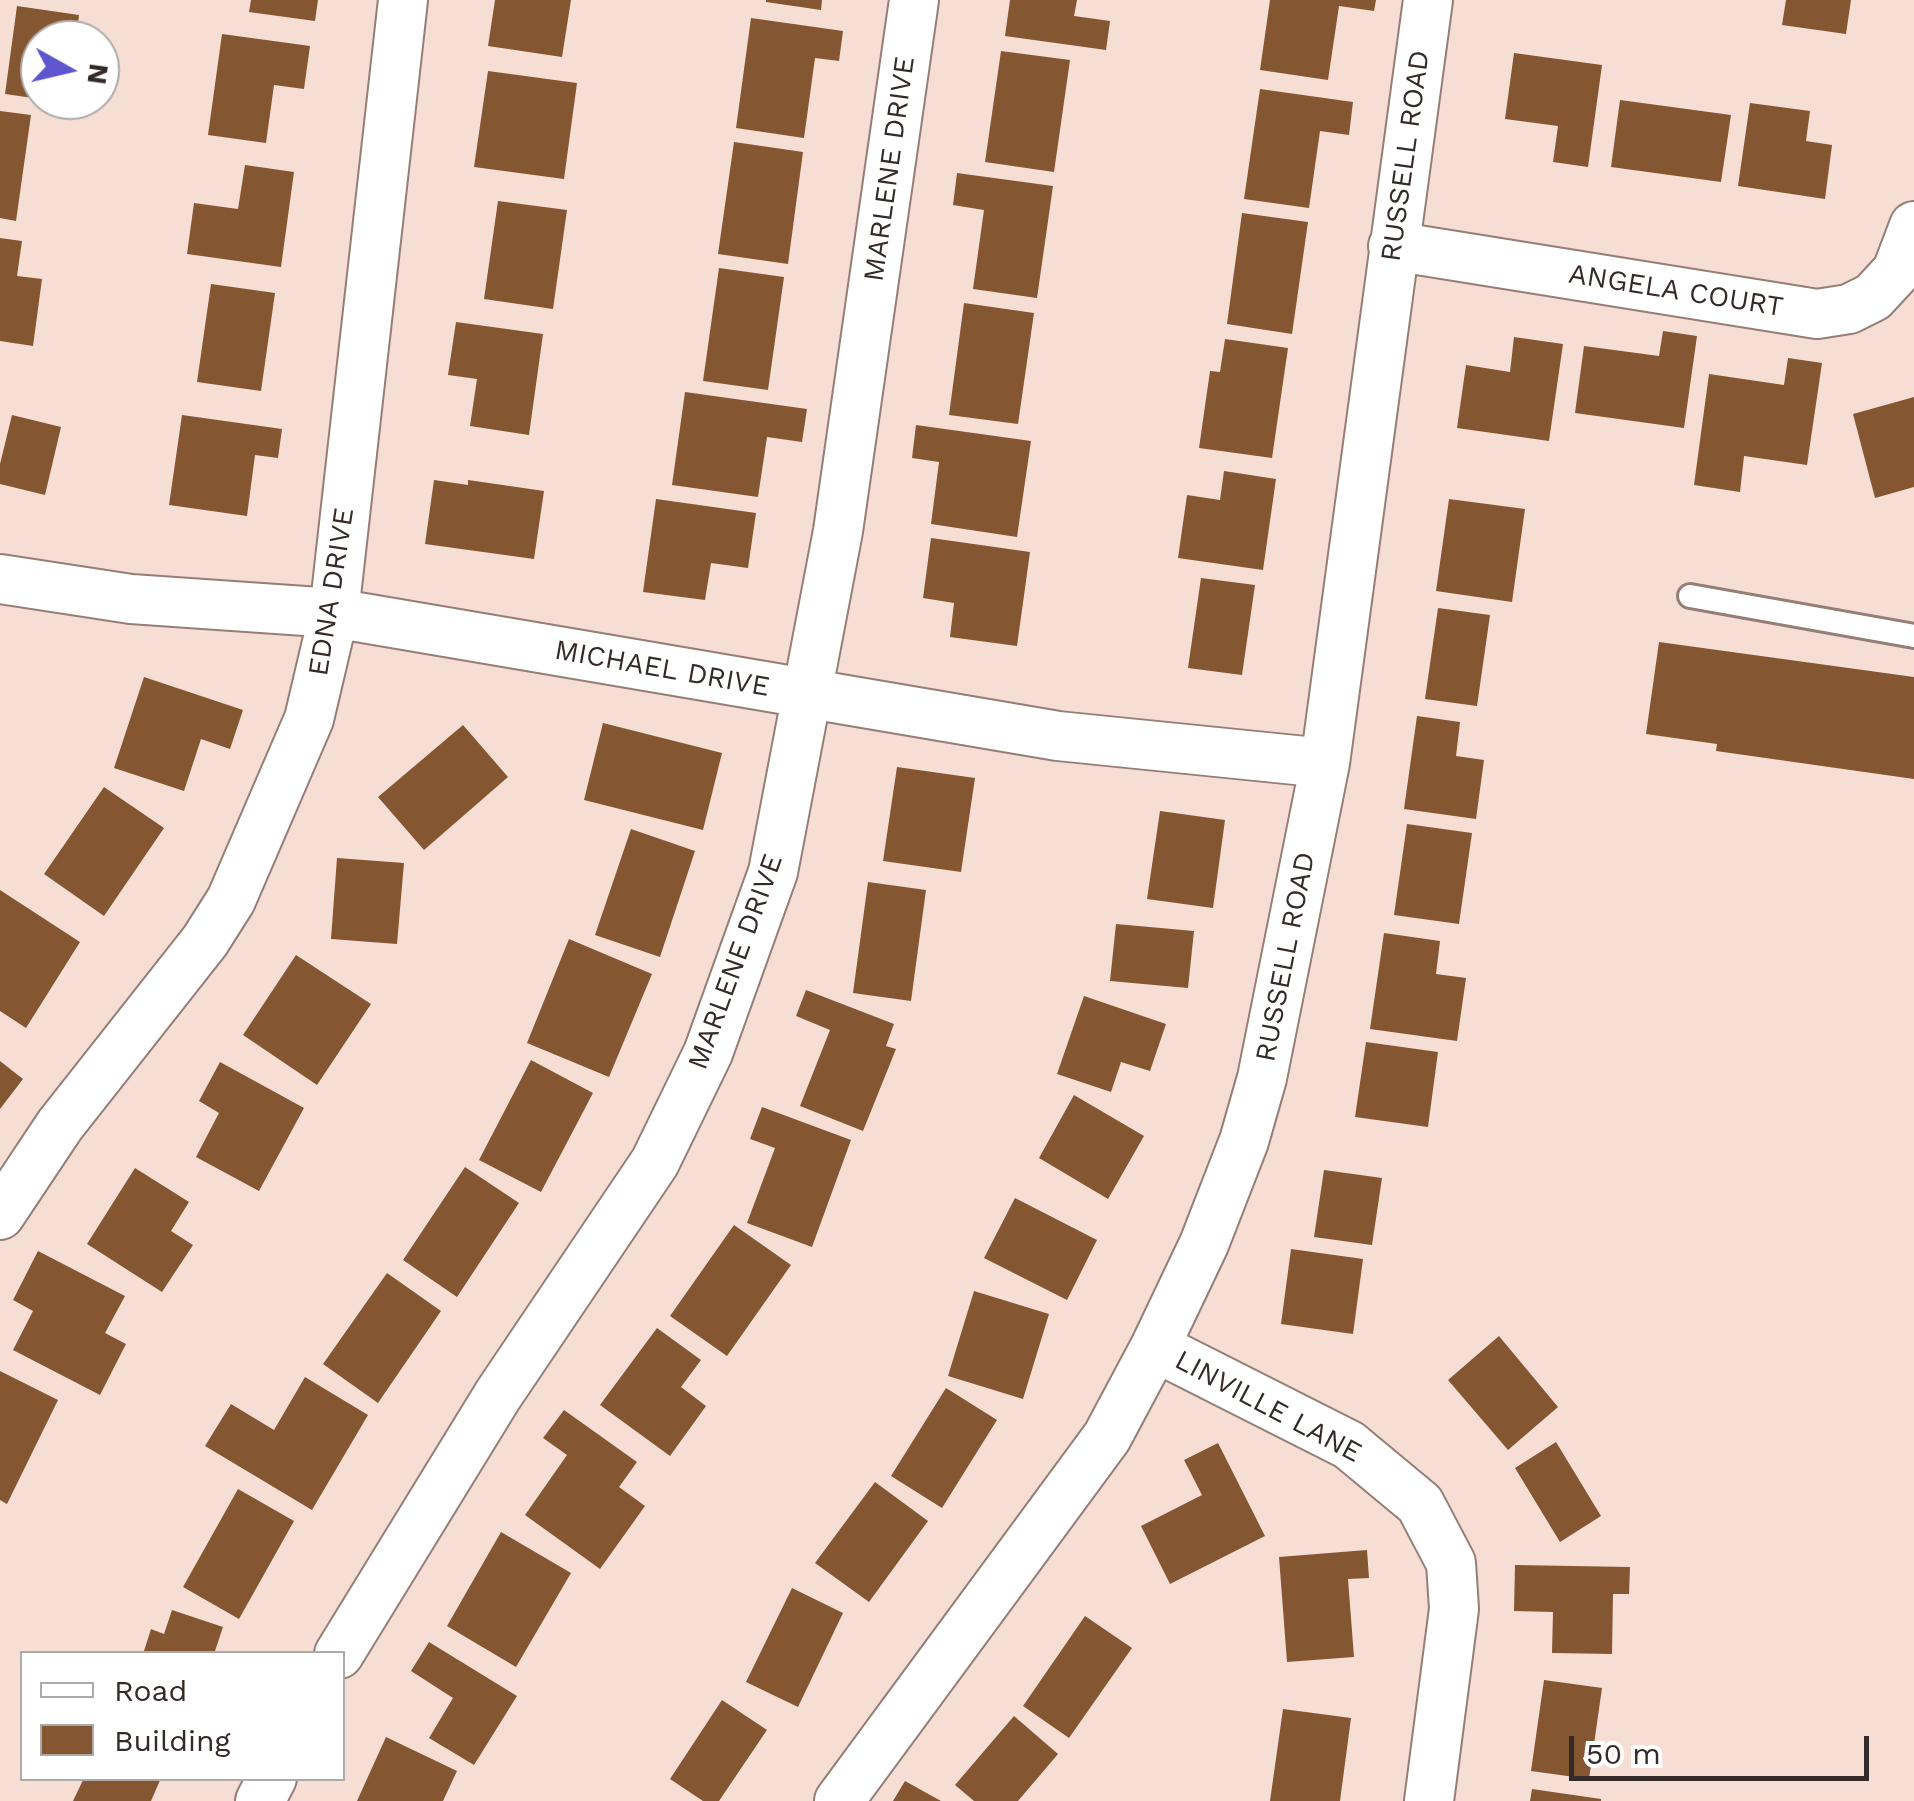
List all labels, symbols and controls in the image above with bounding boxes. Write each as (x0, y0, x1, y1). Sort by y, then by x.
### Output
north arrow (20, 20, 120, 120)
street label: RUSSELL ROAD (1375, 48, 1437, 264)
street label: MARLENE DRIVE (858, 54, 922, 284)
text: N (80, 61, 116, 87)
street label: ANGELA COURT (1566, 257, 1786, 325)
street label: EDNA DRIVE (302, 506, 362, 678)
street label: MICHAEL DRIVE (552, 634, 772, 704)
street label: RUSSELL ROAD (1249, 849, 1323, 1065)
street label: MARLENE DRIVE (681, 850, 791, 1074)
street label: LINVILLE LANE (1169, 1344, 1367, 1470)
legend (20, 1651, 345, 1781)
text: Road (114, 1673, 187, 1708)
scale bar (1574, 1716, 1874, 1778)
text: Building (114, 1723, 231, 1758)
text: 50 m (1586, 1736, 1661, 1771)

